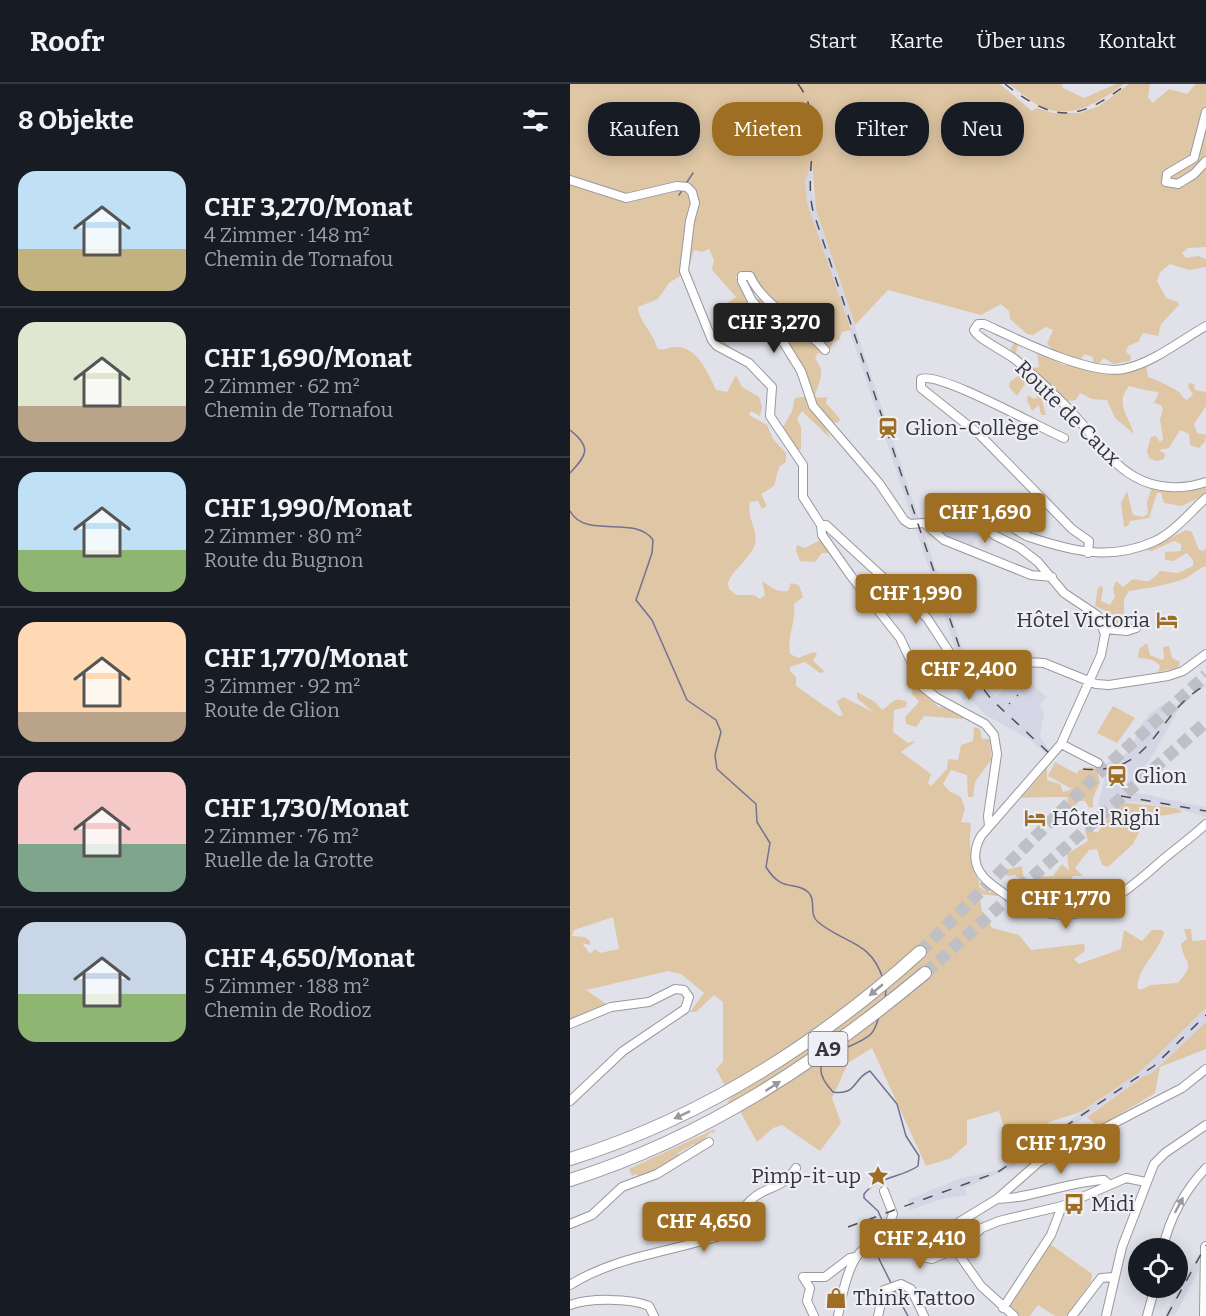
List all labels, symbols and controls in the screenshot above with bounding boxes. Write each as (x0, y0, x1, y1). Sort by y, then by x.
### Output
text: Roofr (30, 25, 104, 58)
text: Start (809, 28, 857, 54)
text: Karte (890, 28, 943, 54)
text: Über uns (976, 28, 1066, 54)
text: Kontakt (1099, 28, 1176, 54)
chip: Kaufen (588, 102, 700, 156)
chip: Mieten (712, 102, 823, 156)
chip: Filter (835, 102, 929, 156)
chip: Neu (941, 102, 1024, 156)
icon: filters (519, 104, 552, 137)
text: 8 Objekte (18, 105, 134, 136)
text: CHF 3,270/Monat (204, 192, 413, 223)
icon: home (66, 195, 138, 267)
text: 4 Zimmer · 148 m² (204, 223, 370, 247)
text: Chemin de Tornafou (204, 247, 393, 271)
pin: CHF 3,270 (705, 303, 843, 354)
text: CHF 3,270 (727, 310, 821, 334)
text: CHF 1,690/Monat (204, 343, 412, 374)
icon: home (66, 346, 138, 418)
street label: Route de Caux (1010, 355, 1126, 471)
text: 2 Zimmer · 62 m² (204, 374, 360, 398)
text: Chemin de Tornafou (204, 398, 393, 422)
place label: Glion-Collège (905, 415, 1039, 441)
station icon: Glion-Collège (876, 416, 900, 440)
text: CHF 1,990/Monat (204, 493, 412, 524)
pin: CHF 1,690 (916, 493, 1054, 544)
icon: home (66, 496, 138, 568)
text: CHF 1,690 (939, 500, 1031, 524)
text: 2 Zimmer · 80 m² (204, 524, 362, 548)
text: Route du Bugnon (204, 548, 364, 572)
pin: CHF 1,990 (847, 574, 985, 625)
text: CHF 1,990 (870, 581, 962, 605)
place label: Hôtel Victoria (1016, 607, 1150, 633)
hotel icon: Hôtel Victoria (1155, 608, 1179, 632)
text: CHF 1,770/Monat (204, 643, 408, 674)
icon: home (66, 646, 138, 718)
pin: CHF 2,400 (900, 650, 1038, 701)
text: CHF 2,400 (921, 657, 1017, 681)
text: 3 Zimmer · 92 m² (204, 674, 360, 698)
text: Route de Glion (204, 698, 340, 722)
place label: Glion (1134, 763, 1187, 789)
station icon: Glion (1105, 764, 1129, 788)
text: CHF 1,730/Monat (204, 793, 409, 824)
icon: home (66, 796, 138, 868)
place label: Hôtel Righi (1052, 805, 1160, 831)
hotel icon: Hôtel Righi (1023, 806, 1047, 830)
text: 2 Zimmer · 76 m² (204, 824, 359, 848)
text: Ruelle de la Grotte (204, 848, 374, 872)
pin: CHF 1,770 (997, 879, 1135, 930)
text: CHF 1,770 (1021, 886, 1111, 910)
text: CHF 4,650/Monat (204, 943, 415, 974)
icon: home (66, 946, 138, 1018)
text: 5 Zimmer · 188 m² (204, 974, 369, 998)
one-way arrow (868, 984, 884, 997)
text: Chemin de Rodioz (204, 998, 371, 1022)
road number: A9 (808, 1032, 848, 1066)
one-way arrow (765, 1080, 781, 1091)
one-way arrow (674, 1111, 691, 1120)
pin: CHF 1,730 (992, 1124, 1130, 1175)
text: CHF 1,730 (1016, 1131, 1106, 1155)
place label: Pimp-it-up (751, 1163, 861, 1189)
place icon: Pimp-it-up (866, 1164, 890, 1188)
place label: Midi (1091, 1191, 1135, 1217)
bus stop icon: Midi (1062, 1192, 1086, 1216)
one-way arrow (1174, 1197, 1184, 1214)
pin: CHF 4,650 (635, 1202, 773, 1253)
text: CHF 4,650 (657, 1209, 751, 1233)
pin: CHF 2,410 (851, 1219, 989, 1270)
text: CHF 2,410 (874, 1226, 966, 1250)
map controls (1128, 1238, 1188, 1298)
button: locate (1128, 1238, 1188, 1298)
place label: Think Tattoo (853, 1285, 975, 1311)
shop icon: Think Tattoo (824, 1286, 848, 1310)

